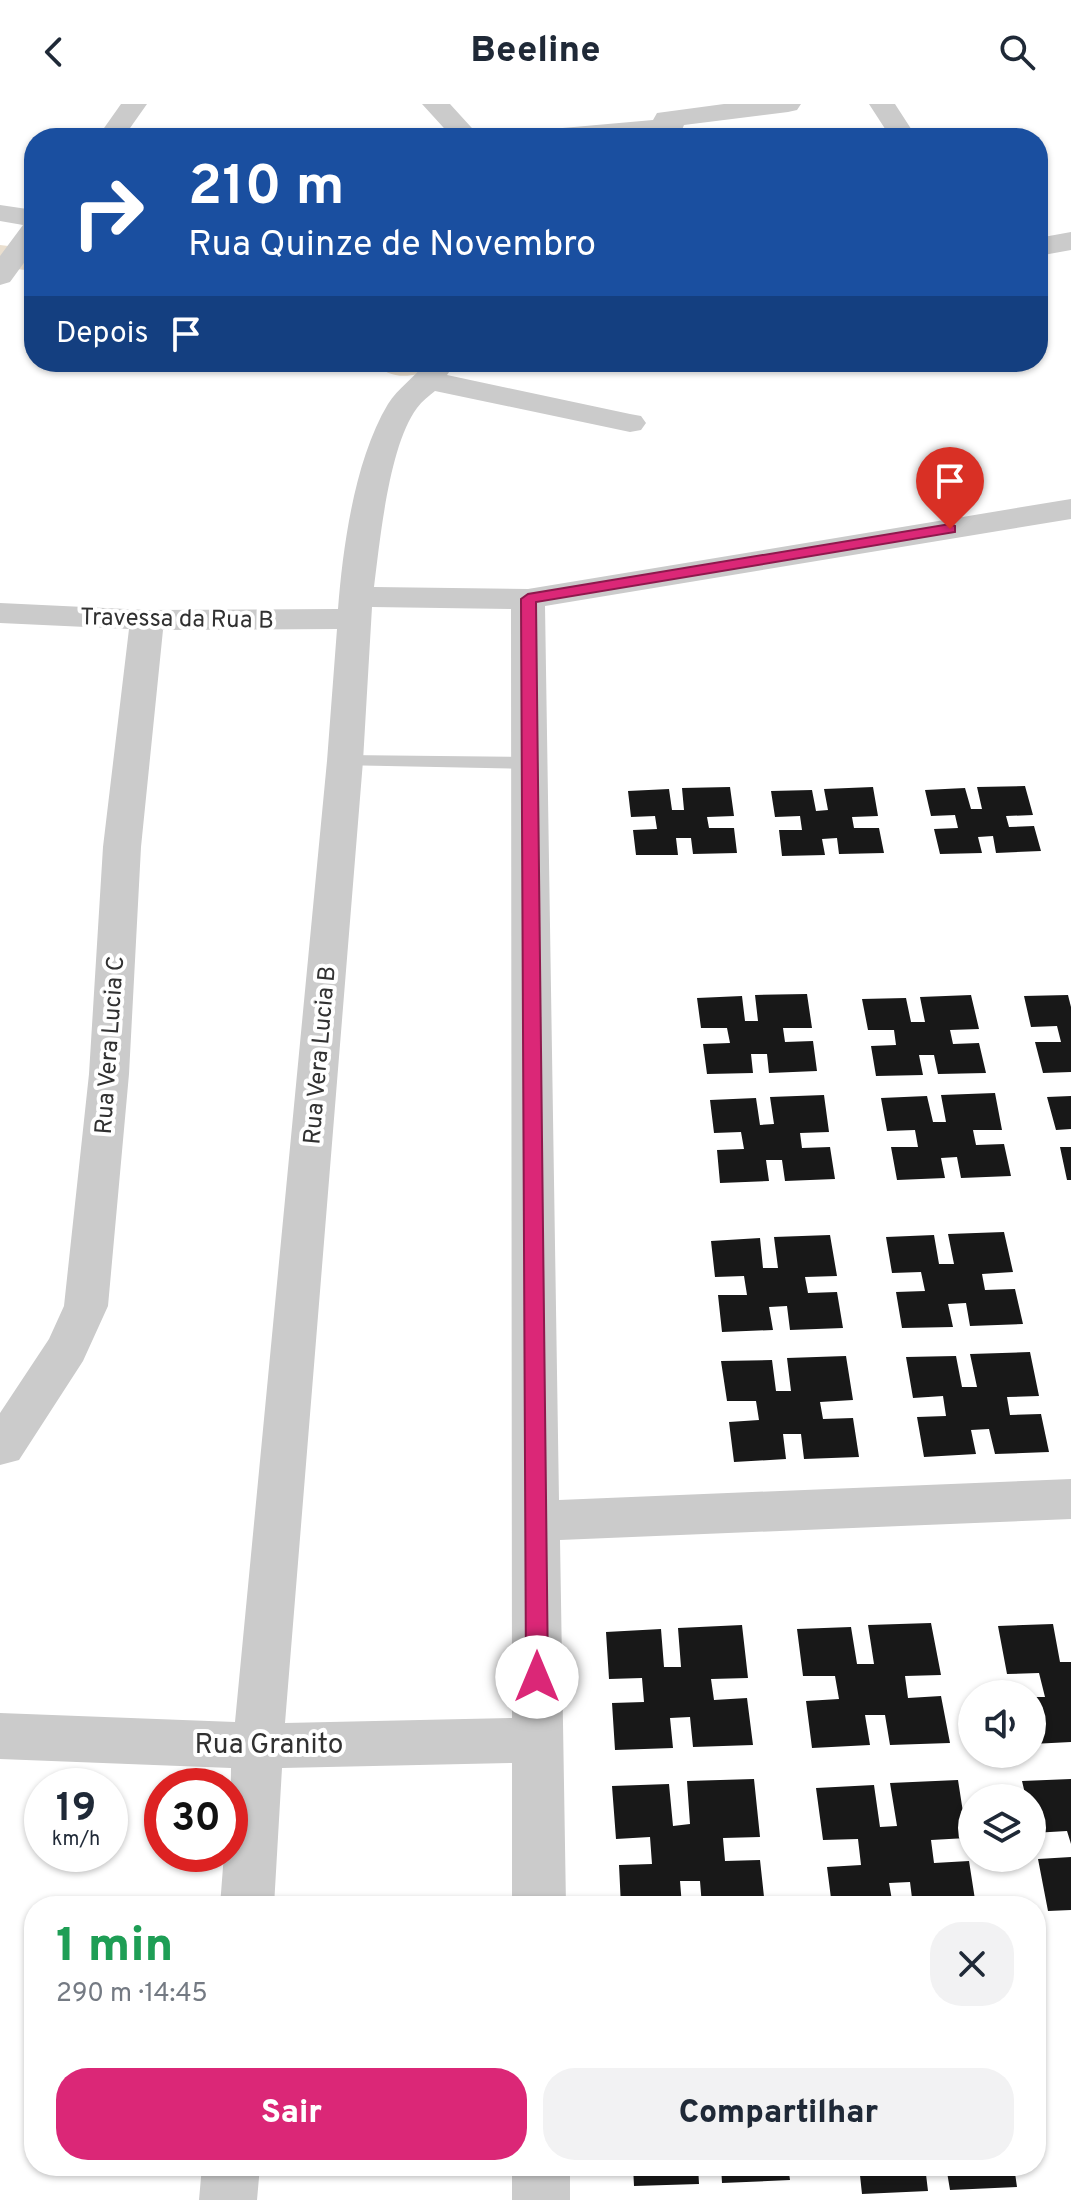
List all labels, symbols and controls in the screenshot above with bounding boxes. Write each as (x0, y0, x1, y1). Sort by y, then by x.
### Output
text: Beeline (470, 29, 601, 75)
icon: back (32, 30, 76, 74)
icon: search (995, 30, 1039, 74)
text: 210 m (188, 154, 345, 224)
icon: right (56, 160, 160, 264)
text: Rua Quinze de Novembro (188, 223, 596, 269)
icon: arrive (164, 312, 208, 356)
text: Depois (56, 316, 148, 353)
pin (916, 447, 984, 529)
icon: arrive (928, 459, 972, 503)
street label: Travessa da Rua B (80, 603, 274, 637)
street label: Rua Vera Lucia C (90, 955, 132, 1135)
street label: Rua Vera Lucia B (298, 965, 344, 1146)
position arrow (495, 1635, 579, 1719)
map controls (958, 1680, 1046, 1872)
button: sound (958, 1680, 1046, 1768)
street label: Rua Granito (195, 1728, 343, 1764)
speed limit sign: 30 (144, 1768, 248, 1872)
button: layers (958, 1784, 1046, 1872)
text: 19 (56, 1785, 96, 1835)
text: km/h (52, 1827, 100, 1853)
text: 1 min (56, 1918, 173, 1978)
button: close (930, 1922, 1014, 2006)
text: 290 m · 14:45 (56, 1978, 208, 2011)
button: Sair (56, 2068, 527, 2160)
button: Compartilhar (543, 2068, 1014, 2160)

